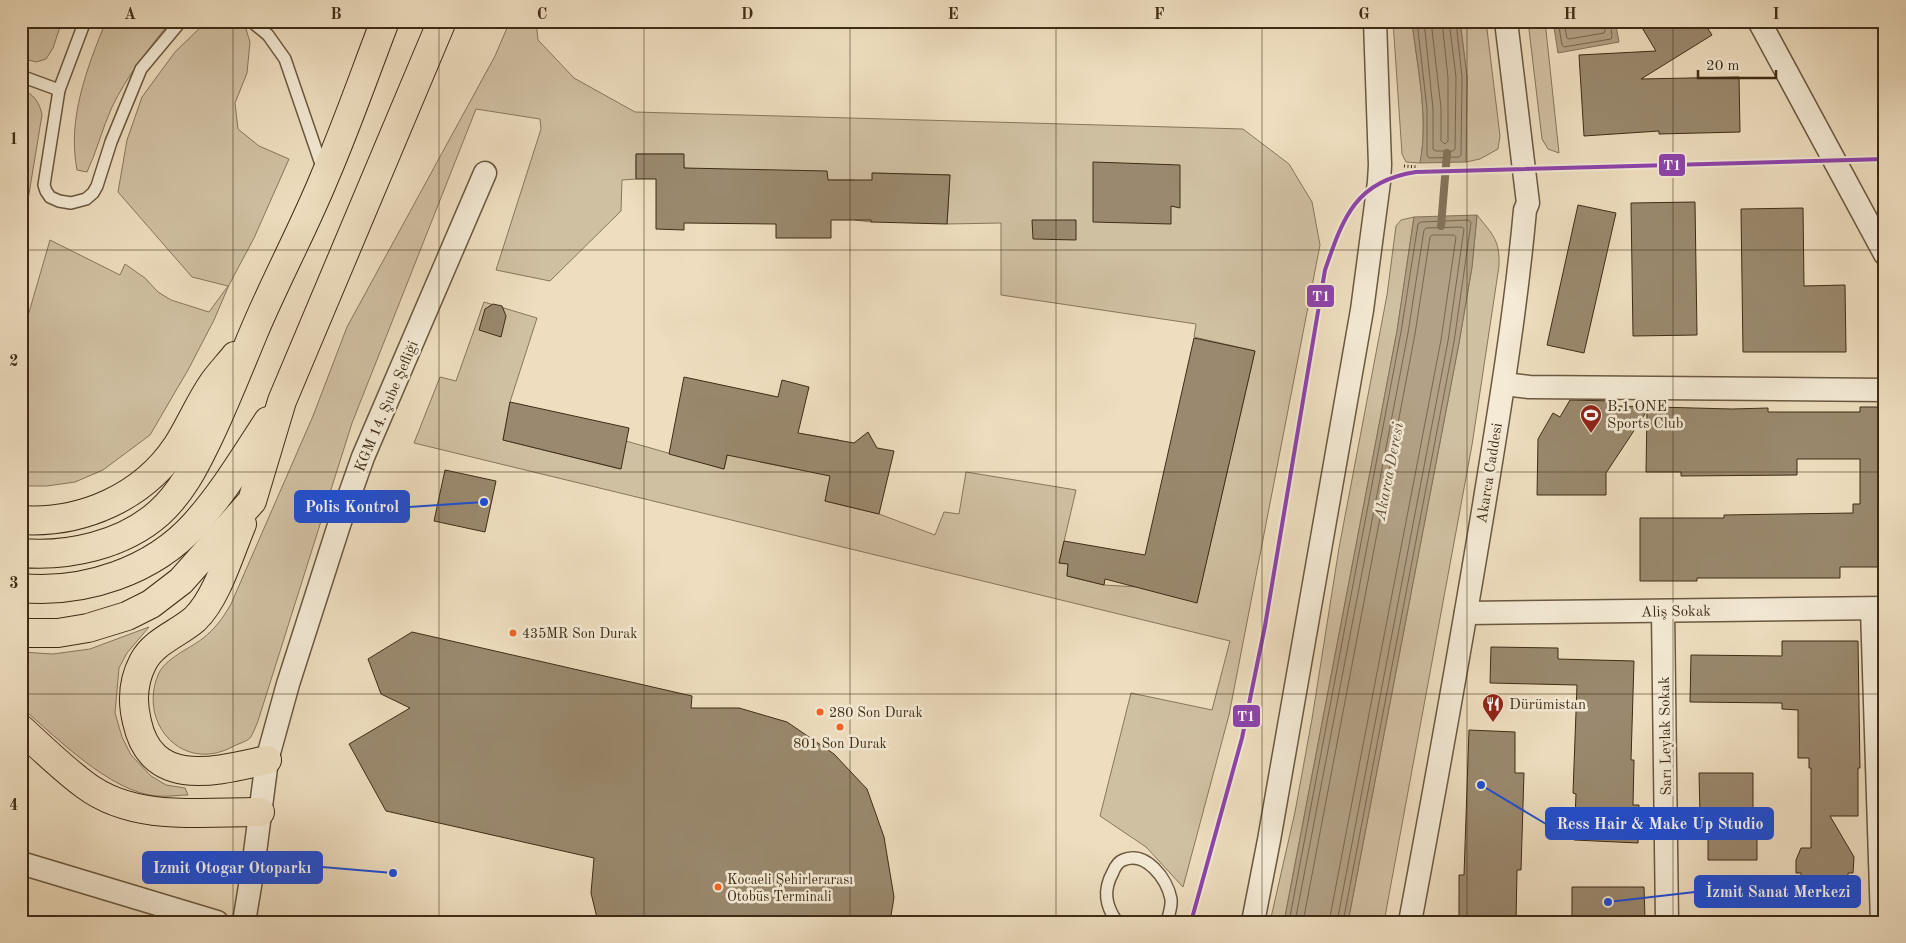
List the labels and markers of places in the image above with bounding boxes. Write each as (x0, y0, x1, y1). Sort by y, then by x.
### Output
place label: B.1 ONE Sports Club (1607, 400, 1683, 432)
sports icon: B.1 ONE Sports Club (1579, 403, 1603, 434)
callout: Polis Kontrol (295, 491, 409, 522)
place label: 435MR Son Durak (522, 627, 637, 641)
marker: 435MR Son Durak (508, 628, 518, 638)
restaurant icon: Dürümistan (1481, 692, 1505, 723)
place label: Dürümistan (1509, 698, 1586, 713)
place label: 280 Son Durak (829, 706, 923, 720)
marker: 280 Son Durak (815, 707, 825, 717)
marker: 801 Son Durak (835, 722, 845, 732)
place label: 801 Son Durak (793, 737, 887, 751)
callout: Ress Hair & Make Up Studio (1546, 808, 1773, 839)
callout: Izmit Otogar Otoparkı (143, 852, 322, 883)
place label: Kocaeli Şehirlerarası Otobüs Terminali (727, 873, 853, 904)
callout: İzmit Sanat Merkezi (1695, 876, 1860, 907)
marker: Kocaeli Şehirlerarası Otobüs Terminali (713, 882, 723, 892)

